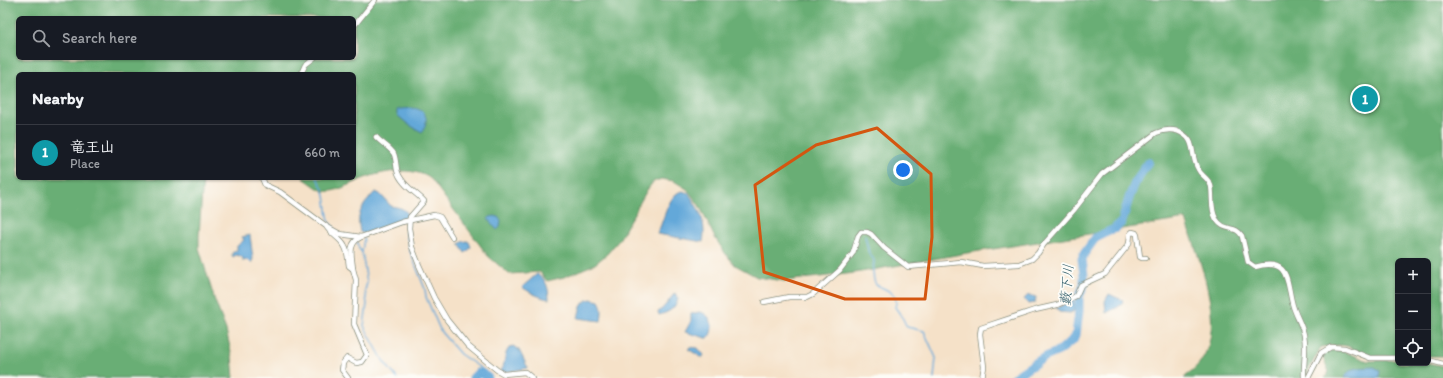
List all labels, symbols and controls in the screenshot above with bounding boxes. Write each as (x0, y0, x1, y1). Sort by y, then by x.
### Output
search box (16, 16, 356, 60)
icon: search (30, 27, 52, 49)
text: Search here (62, 29, 137, 47)
pin: 1 (1352, 84, 1378, 114)
text: Nearby (32, 88, 84, 108)
text: 竜王山 (70, 138, 115, 156)
text: 1 (42, 145, 48, 160)
text: 660 m (304, 145, 340, 160)
text: Place (70, 156, 100, 171)
your location (893, 160, 913, 180)
map controls (1395, 258, 1431, 366)
button: + (1395, 258, 1431, 294)
water label: 藪下川 (1057, 263, 1077, 307)
button: − (1395, 294, 1431, 330)
button: locate (1395, 330, 1431, 366)

